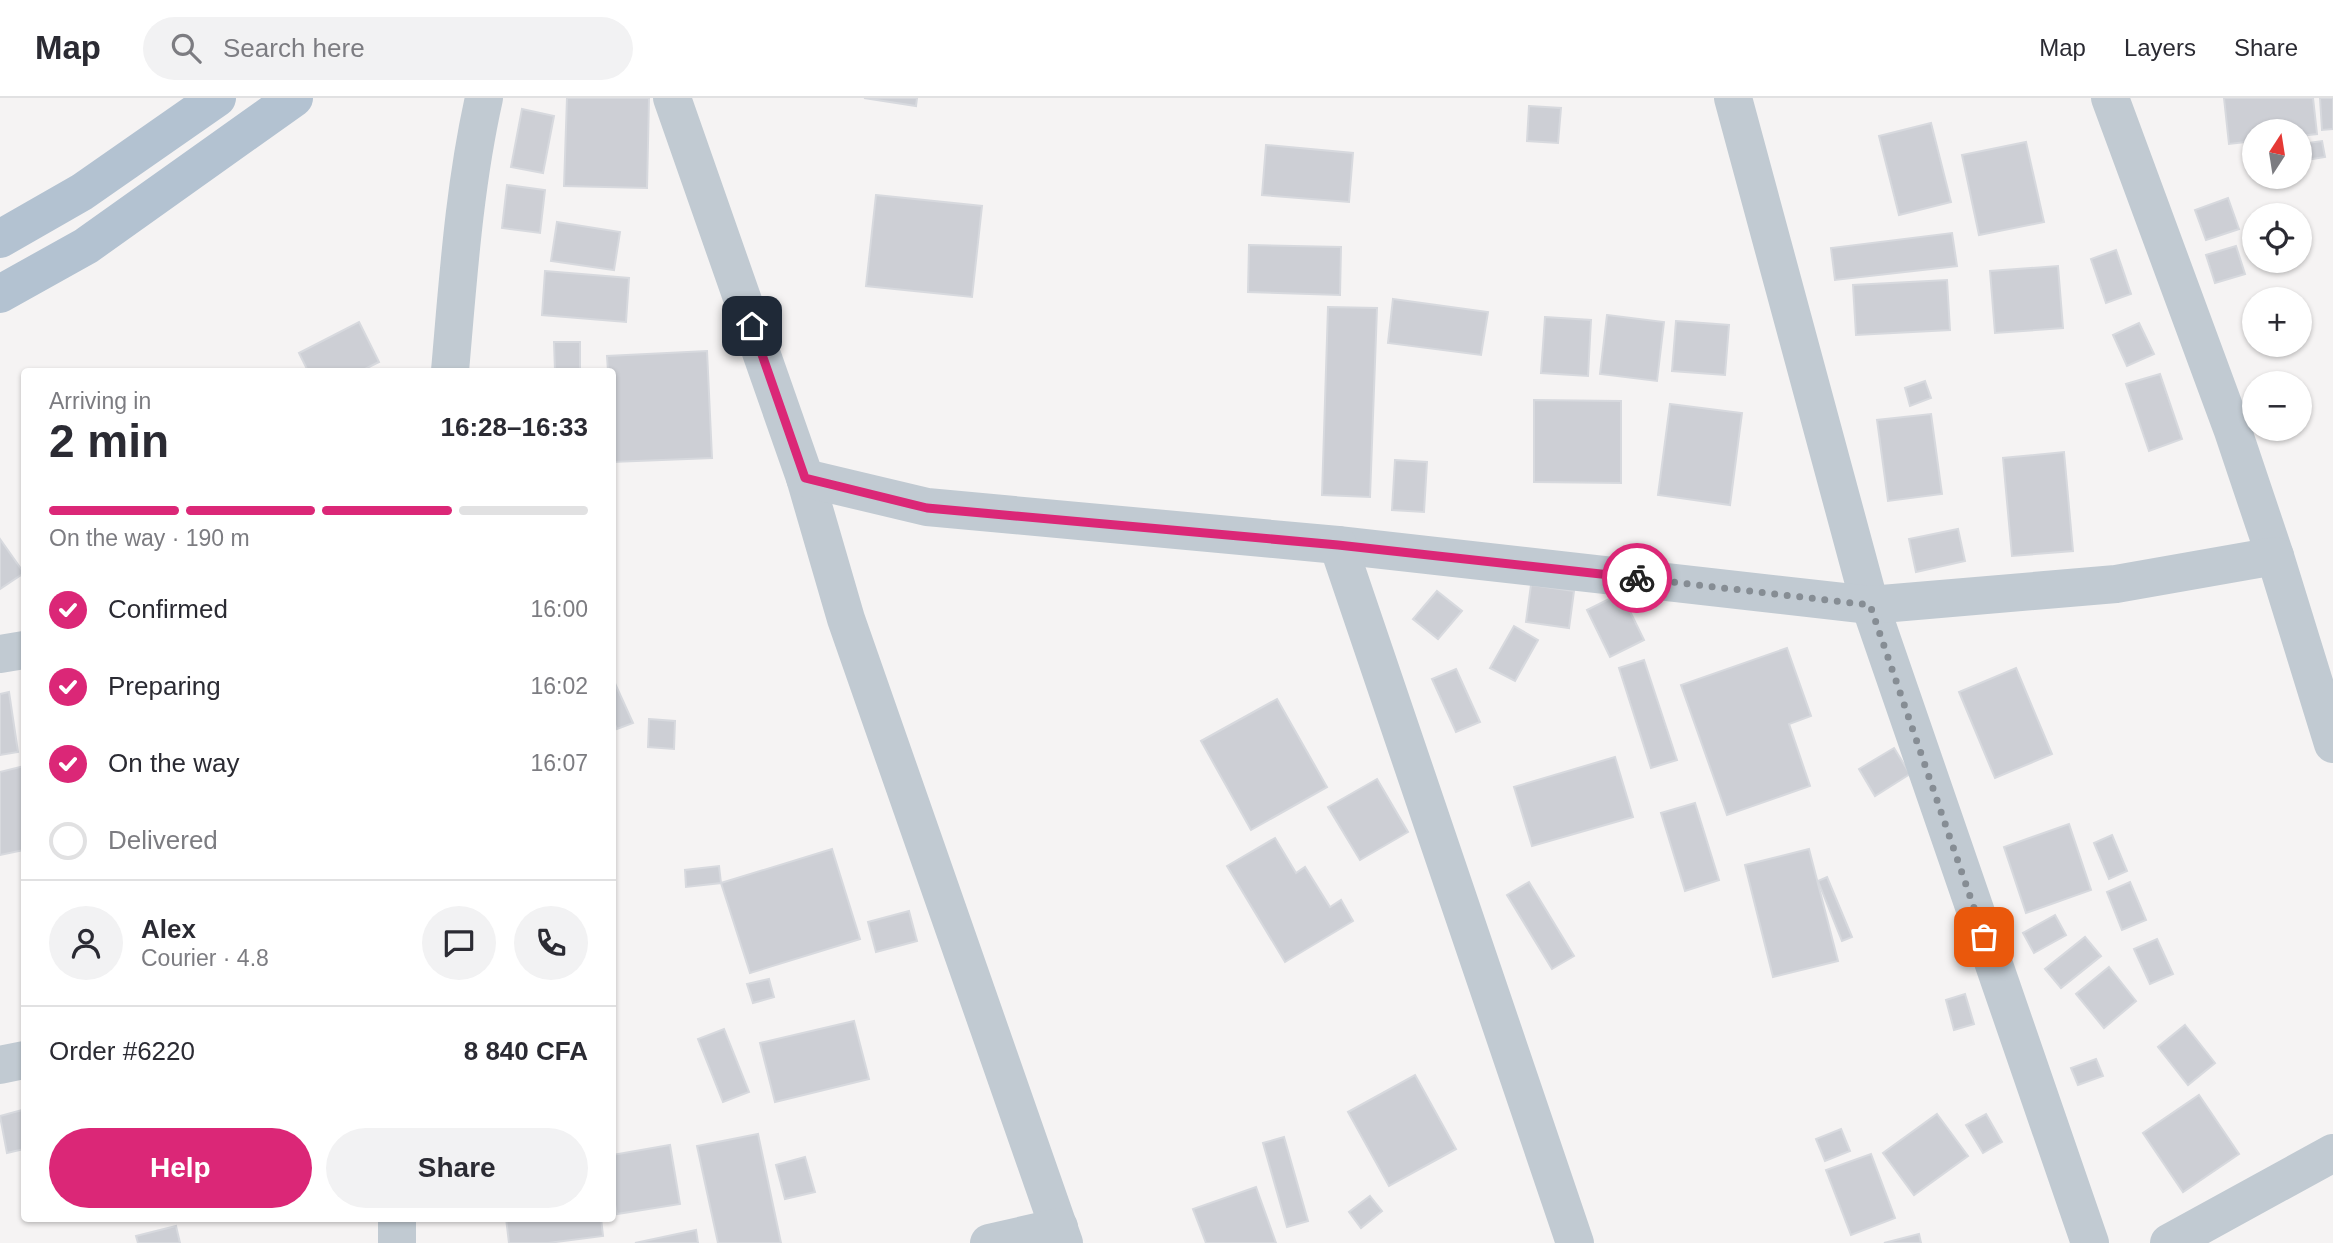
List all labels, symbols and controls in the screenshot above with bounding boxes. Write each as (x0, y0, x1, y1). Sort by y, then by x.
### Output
search box (143, 17, 633, 80)
text: Map (35, 29, 101, 66)
icon: search (167, 29, 205, 67)
text: Search here (223, 33, 365, 63)
text: Map (2039, 34, 2086, 61)
text: Layers (2124, 34, 2196, 61)
text: Share (2234, 34, 2298, 61)
north arrow (2242, 119, 2312, 189)
map controls (2242, 119, 2312, 441)
button: locate (2242, 203, 2312, 273)
button: + (2242, 287, 2312, 357)
pin (722, 296, 782, 356)
icon: home (733, 307, 771, 345)
button: − (2242, 371, 2312, 441)
text: Arriving in (49, 388, 151, 414)
text: 16:28–16:33 (441, 412, 588, 442)
text: 2 min (49, 415, 169, 467)
text: On the way · 190 m (49, 525, 250, 551)
courier (1602, 543, 1672, 613)
icon: bike (1618, 559, 1656, 597)
icon: check (49, 591, 87, 629)
text: Confirmed (108, 594, 228, 624)
text: 16:00 (530, 596, 588, 622)
icon: check (49, 668, 87, 706)
text: Preparing (108, 671, 221, 701)
text: 16:02 (530, 673, 588, 699)
icon: check (49, 745, 87, 783)
text: On the way (108, 748, 240, 778)
text: 16:07 (530, 750, 588, 776)
text: Delivered (108, 825, 218, 855)
button: person (49, 906, 123, 980)
button: chat (422, 906, 496, 980)
button: phone (514, 906, 588, 980)
pin (1954, 907, 2014, 967)
text: Alex (141, 914, 196, 944)
icon: bag (1965, 918, 2003, 956)
text: Courier · 4.8 (141, 945, 269, 971)
text: Order #6220 (49, 1036, 195, 1066)
text: 8 840 CFA (464, 1036, 588, 1066)
button: Help (49, 1128, 312, 1208)
button: Share (326, 1128, 588, 1208)

